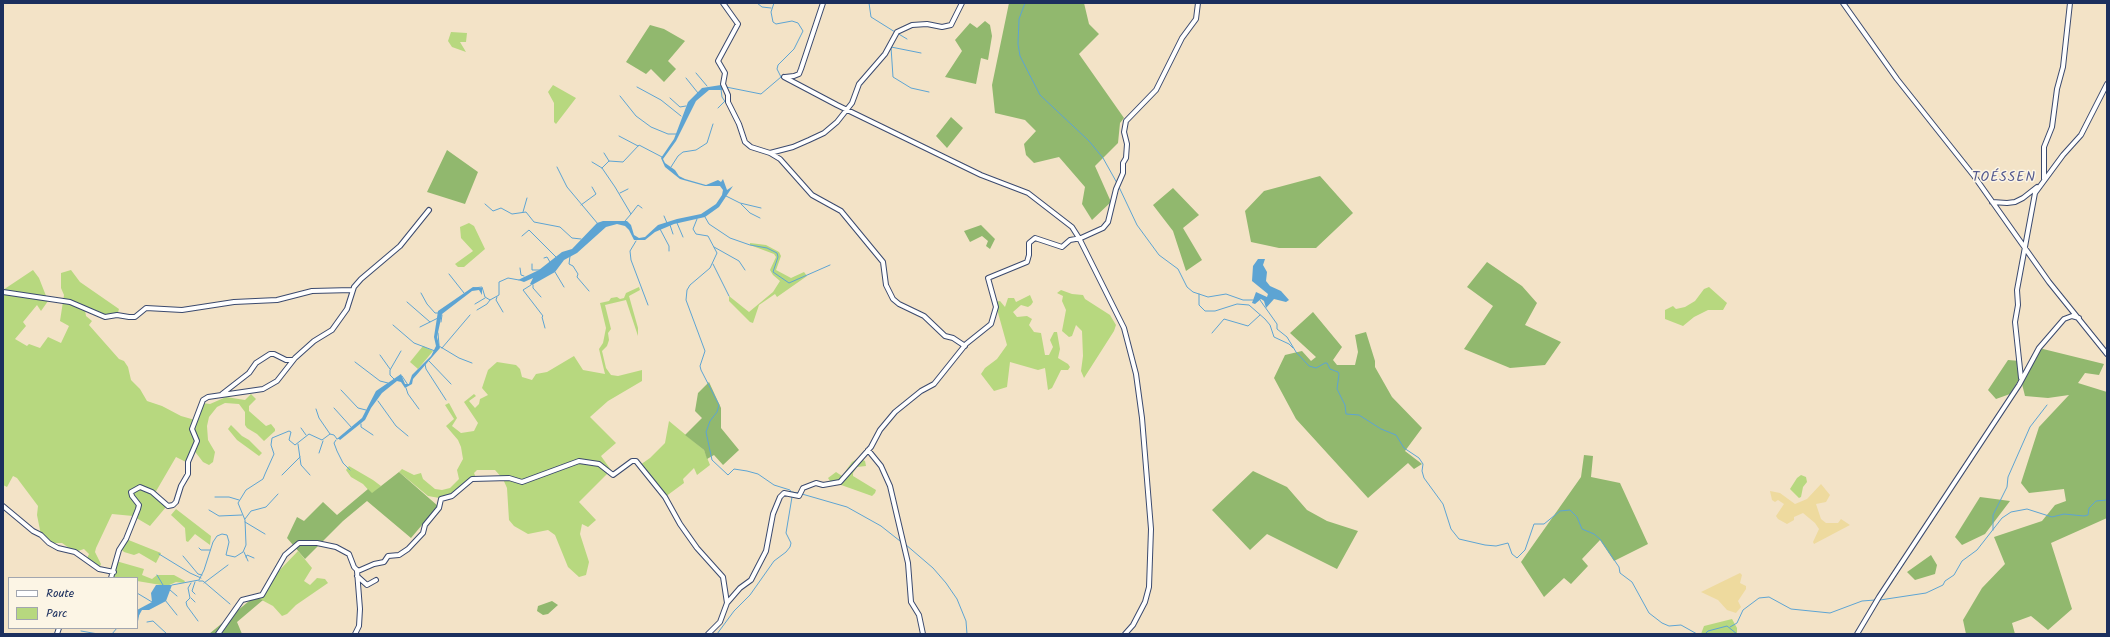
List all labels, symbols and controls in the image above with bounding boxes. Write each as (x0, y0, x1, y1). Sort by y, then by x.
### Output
district label: TOÉSSEN (1972, 171, 2036, 187)
legend (8, 577, 138, 629)
text: Route (46, 584, 74, 603)
text: Parc (46, 604, 67, 623)

